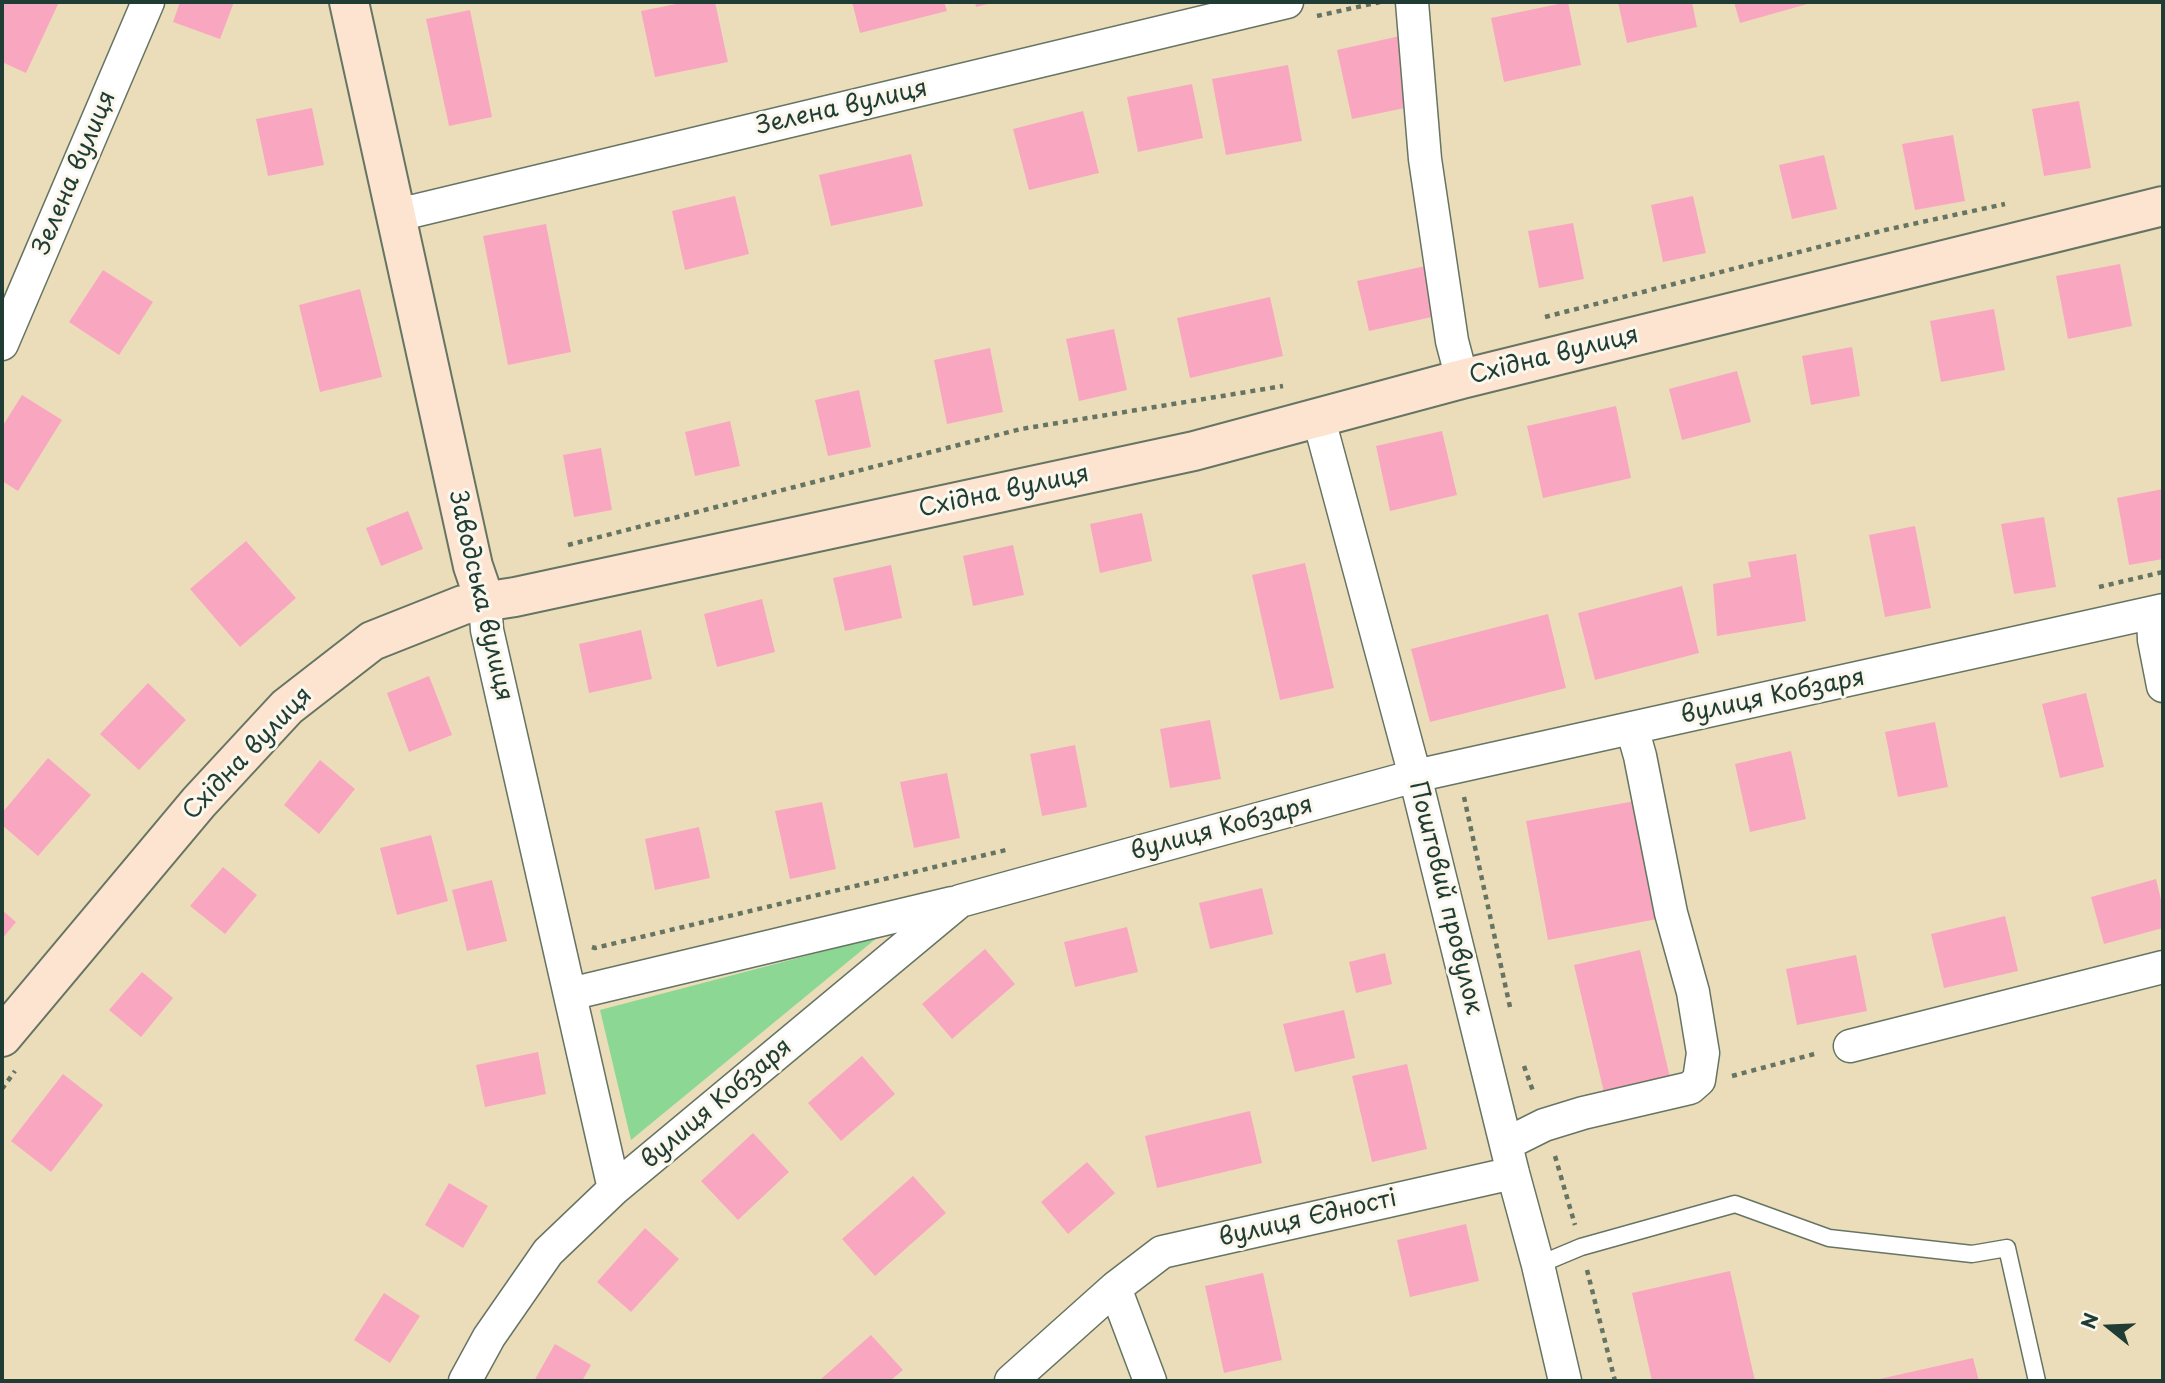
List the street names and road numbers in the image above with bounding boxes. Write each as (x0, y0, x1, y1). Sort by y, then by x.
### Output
street label: Зелена вулиця (754, 74, 930, 142)
street label: Зелена вулиця (28, 87, 122, 259)
street label: Східна вулиця (1466, 321, 1642, 391)
street label: Східна вулиця (916, 460, 1092, 524)
street label: Заводська вулиця (442, 488, 518, 704)
street label: вулиця Кобзаря (1678, 663, 1868, 731)
street label: Східна вулиця (177, 682, 319, 826)
street label: Поштовий провулок (1402, 779, 1488, 1017)
street label: вулиця Кобзаря (1128, 791, 1316, 867)
street label: вулиця Кобзаря (636, 1033, 798, 1175)
street label: вулиця Єдності (1216, 1185, 1400, 1253)

